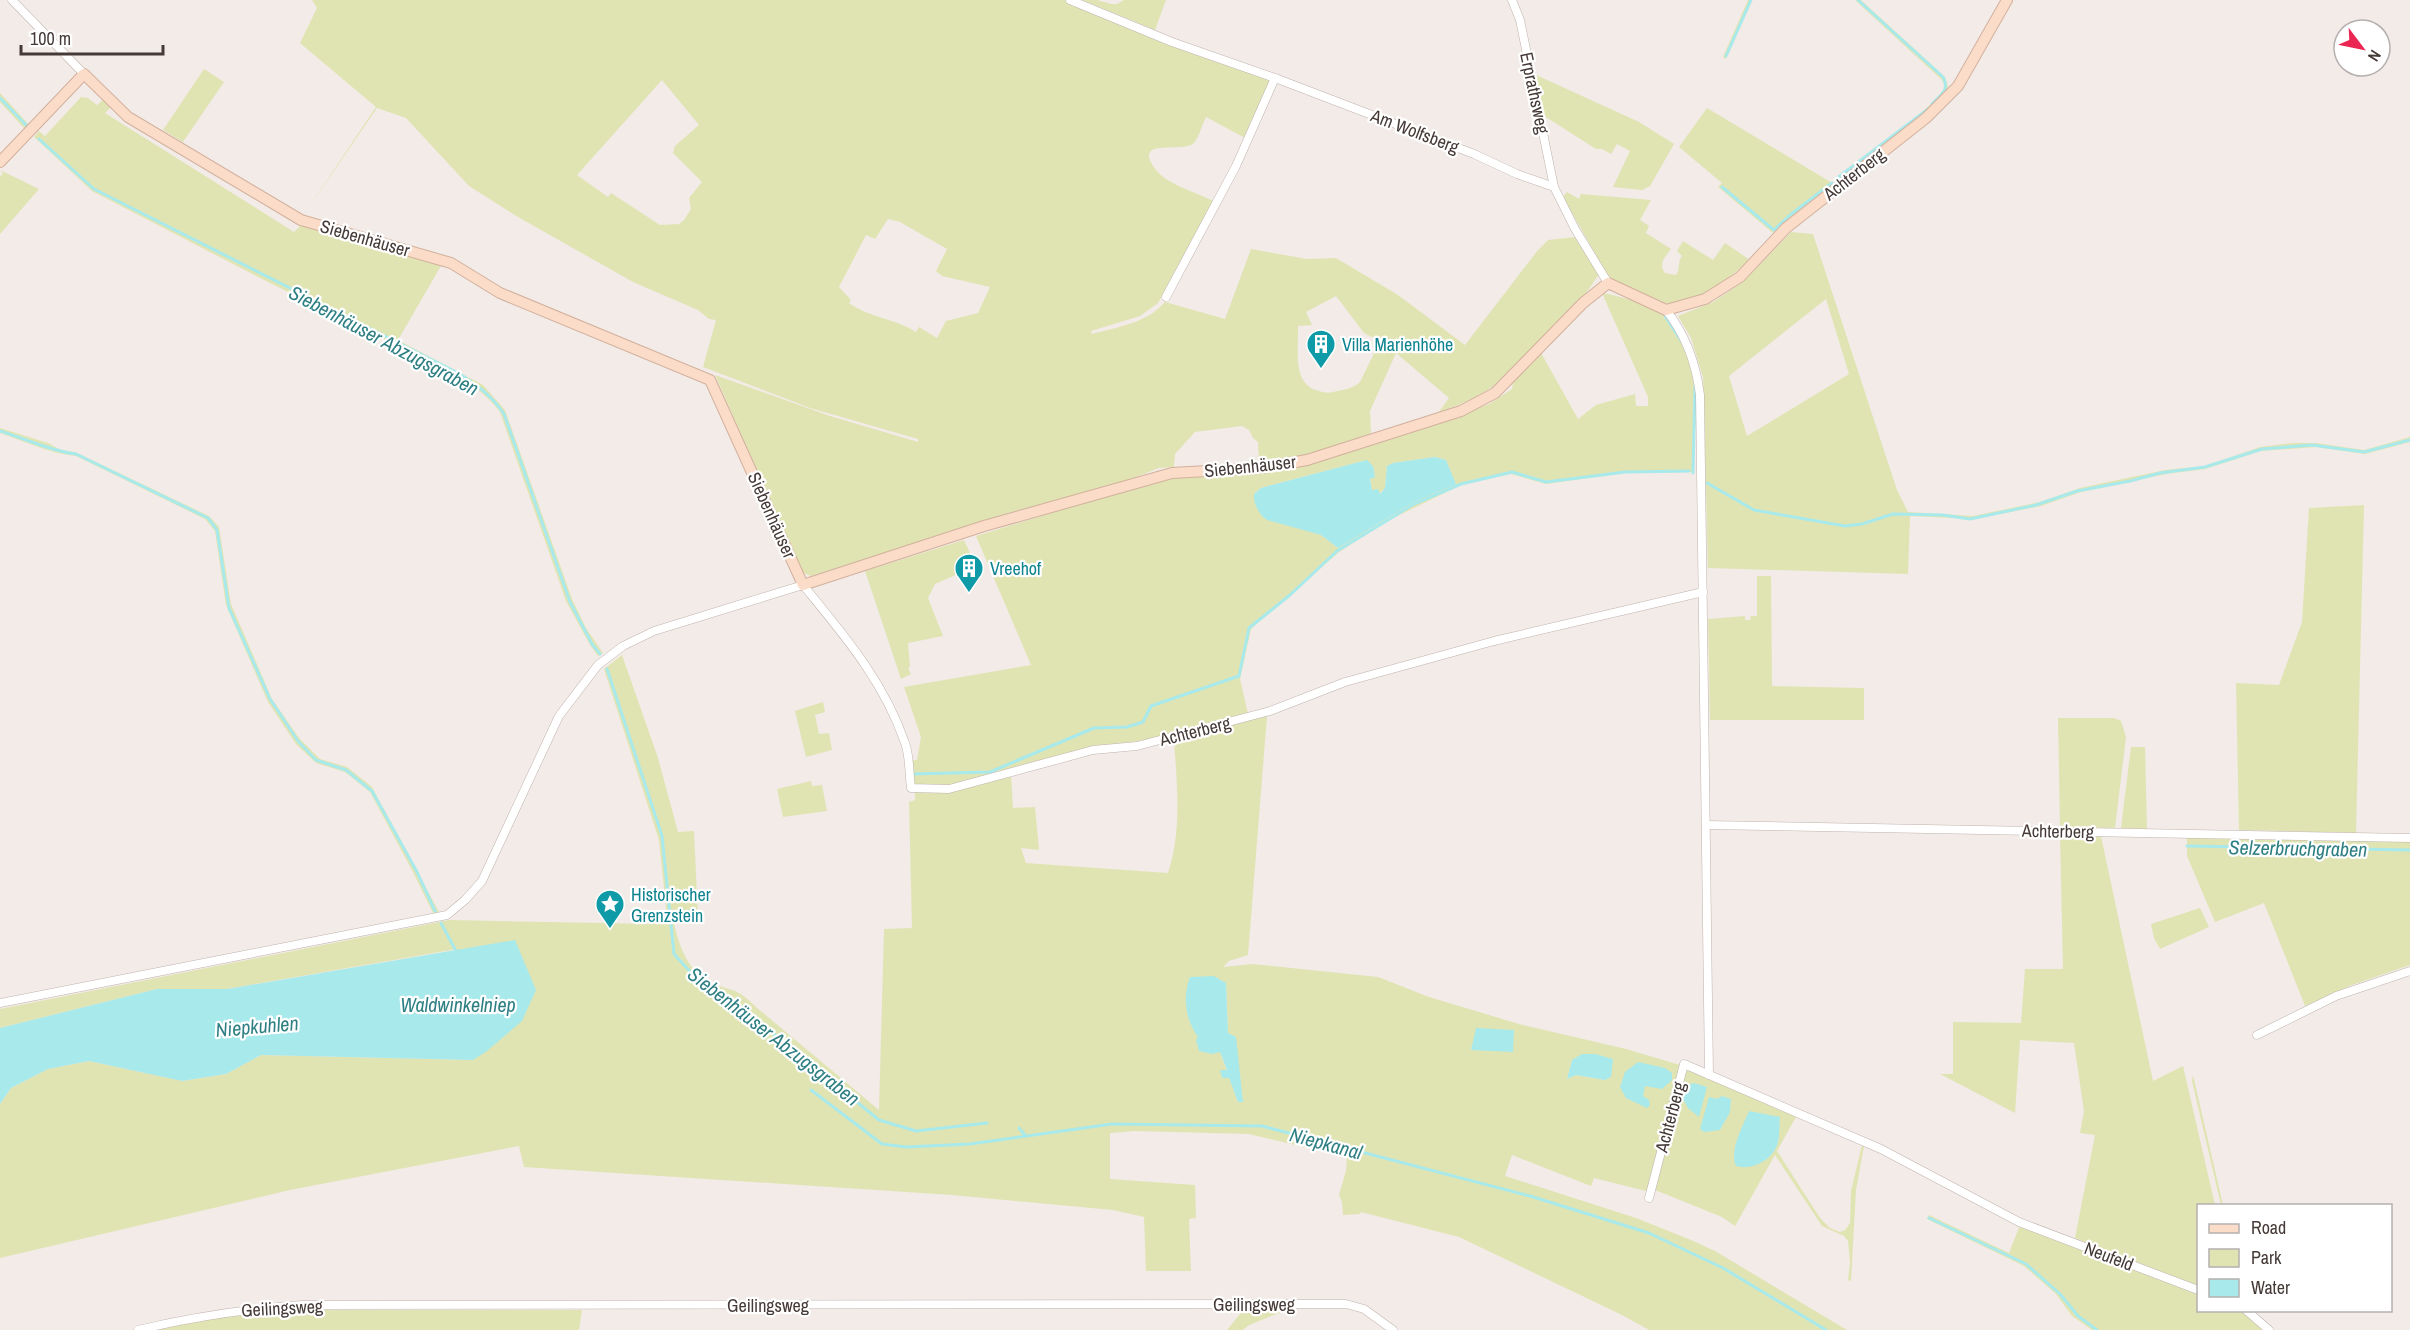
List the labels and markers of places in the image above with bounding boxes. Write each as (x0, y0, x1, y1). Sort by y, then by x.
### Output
building icon: Villa Marienhöhe (1305, 328, 1337, 370)
place label: Villa Marienhöhe (1342, 332, 1453, 357)
building icon: Vreehof (953, 552, 985, 594)
place label: Vreehof (990, 556, 1042, 581)
place label: Historischer Grenzstein (631, 882, 711, 928)
place icon: Historischer Grenzstein (594, 888, 626, 930)

